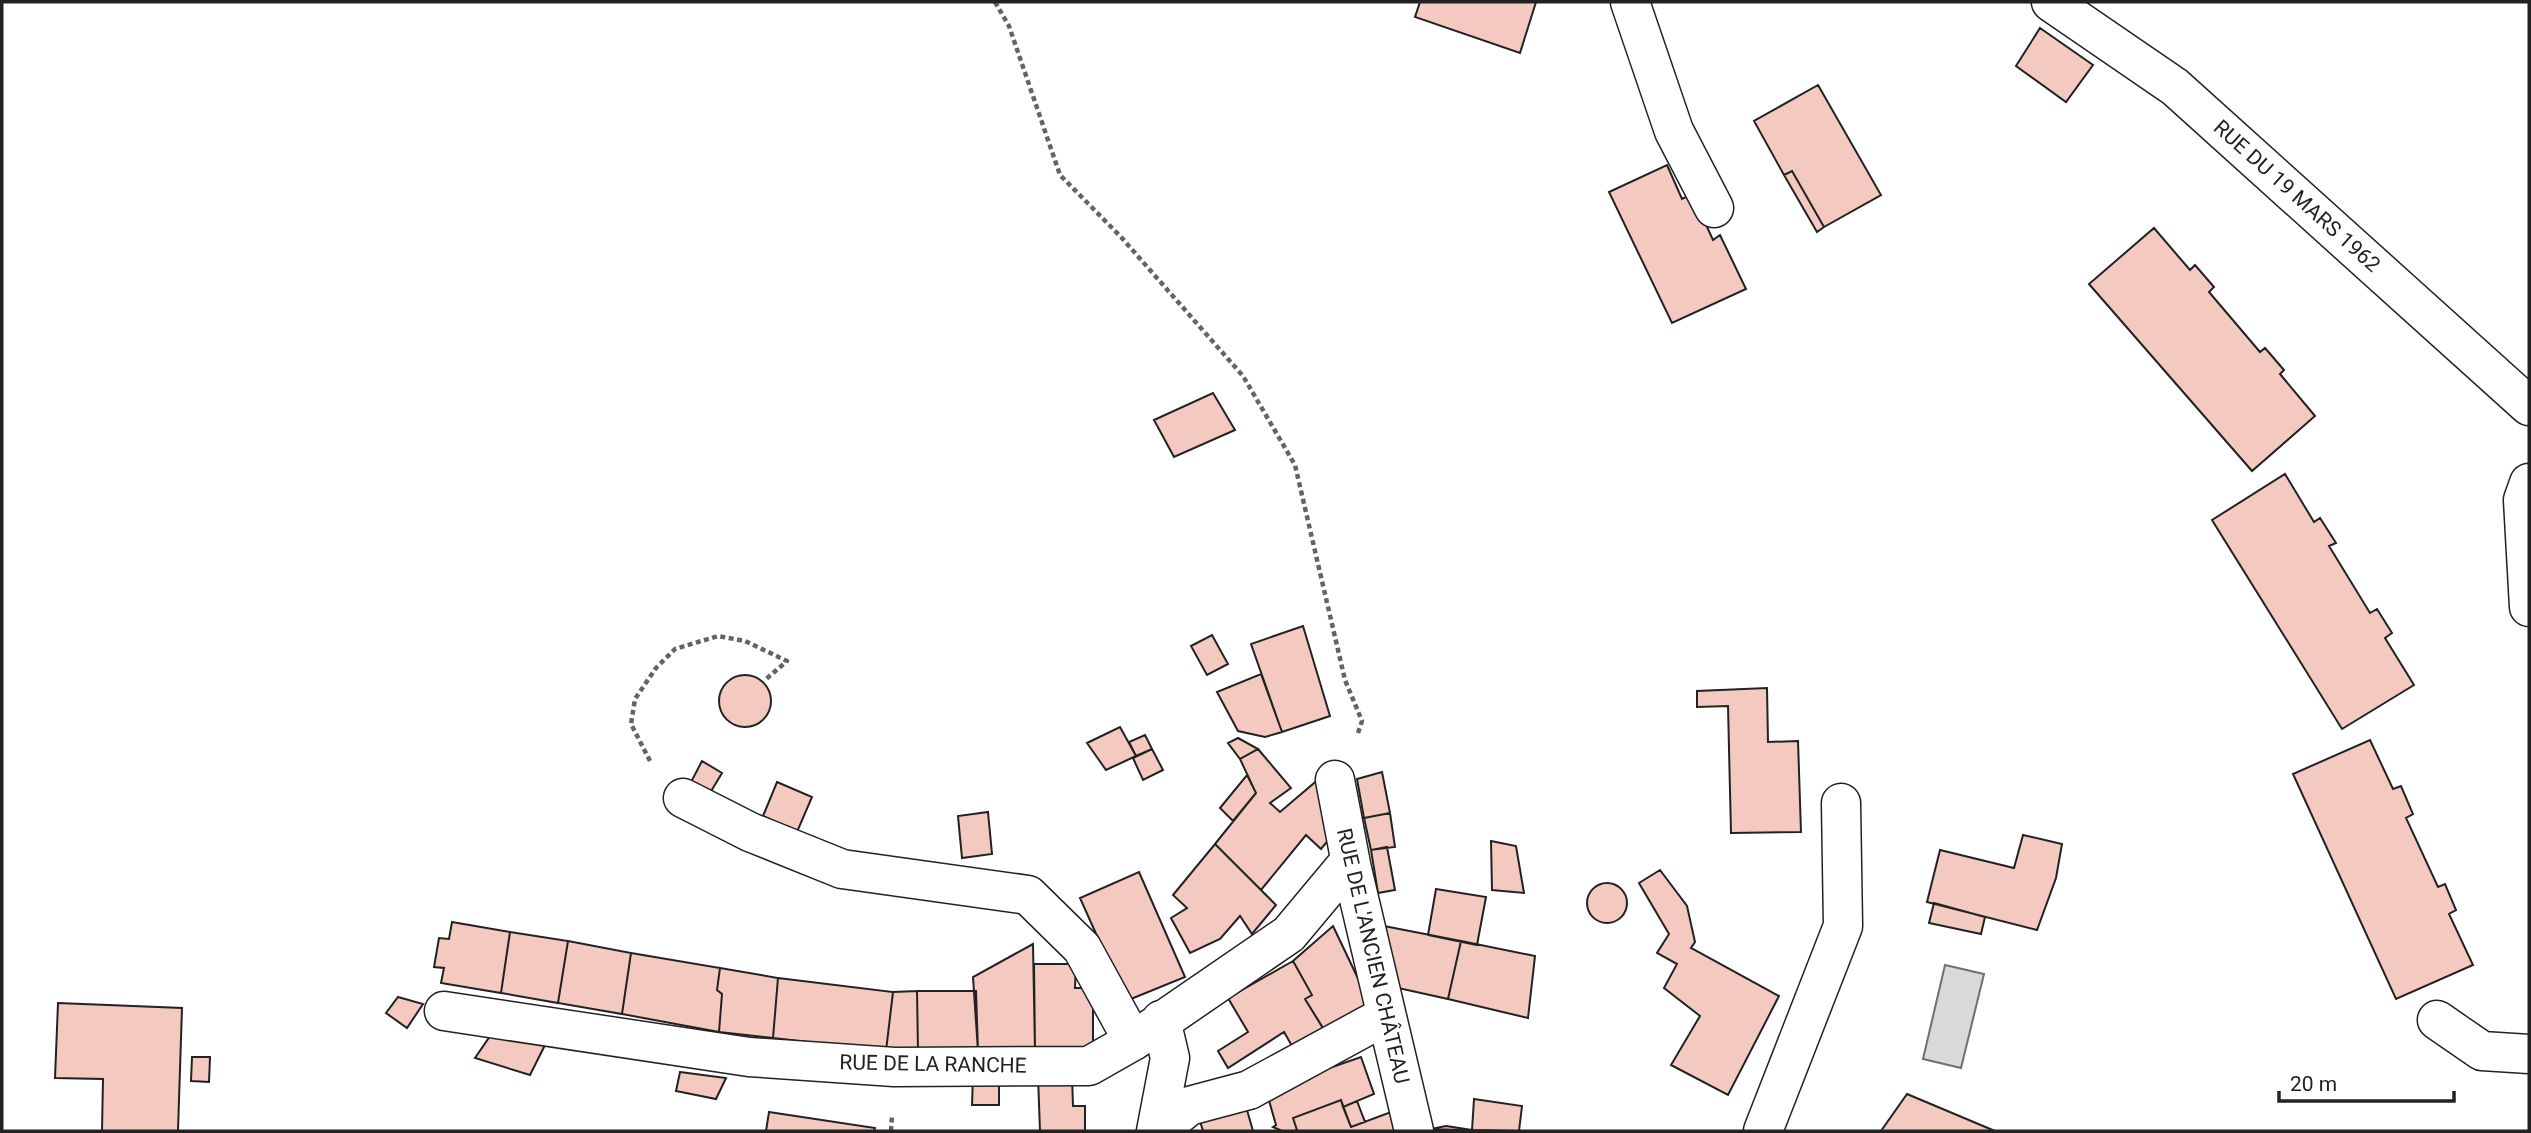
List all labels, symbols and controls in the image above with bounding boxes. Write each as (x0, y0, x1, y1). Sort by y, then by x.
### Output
street label: RUE DU 19 MARS 1962 (2209, 115, 2385, 277)
street label: RUE DE L'ANCIEN CHÂTEAU (1332, 826, 1414, 1086)
street label: RUE DE LA RANCHE (839, 1050, 1027, 1078)
scale bar (2279, 1060, 2454, 1104)
text: 20 m (2290, 1072, 2337, 1096)

